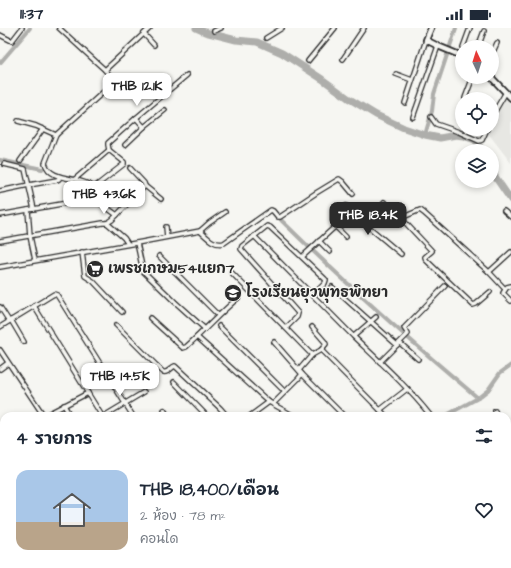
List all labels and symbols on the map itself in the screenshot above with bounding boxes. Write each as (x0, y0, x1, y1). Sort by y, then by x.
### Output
north arrow (455, 40, 499, 84)
pin: THB 12.1K (91, 73, 183, 107)
pin: THB 43.6K (58, 181, 150, 215)
pin: THB 18.4K (322, 202, 414, 236)
supermarket icon: เพรชเกษม54แยก7 (85, 259, 105, 279)
place label: เพรชเกษม54แยก7 (108, 259, 235, 279)
place label: โรงเรียนยุวพุทธพิทยา (245, 282, 388, 303)
school or university icon: โรงเรียนยุวพุทธพิทยา (223, 283, 243, 303)
pin: THB 14.5K (74, 363, 166, 397)

